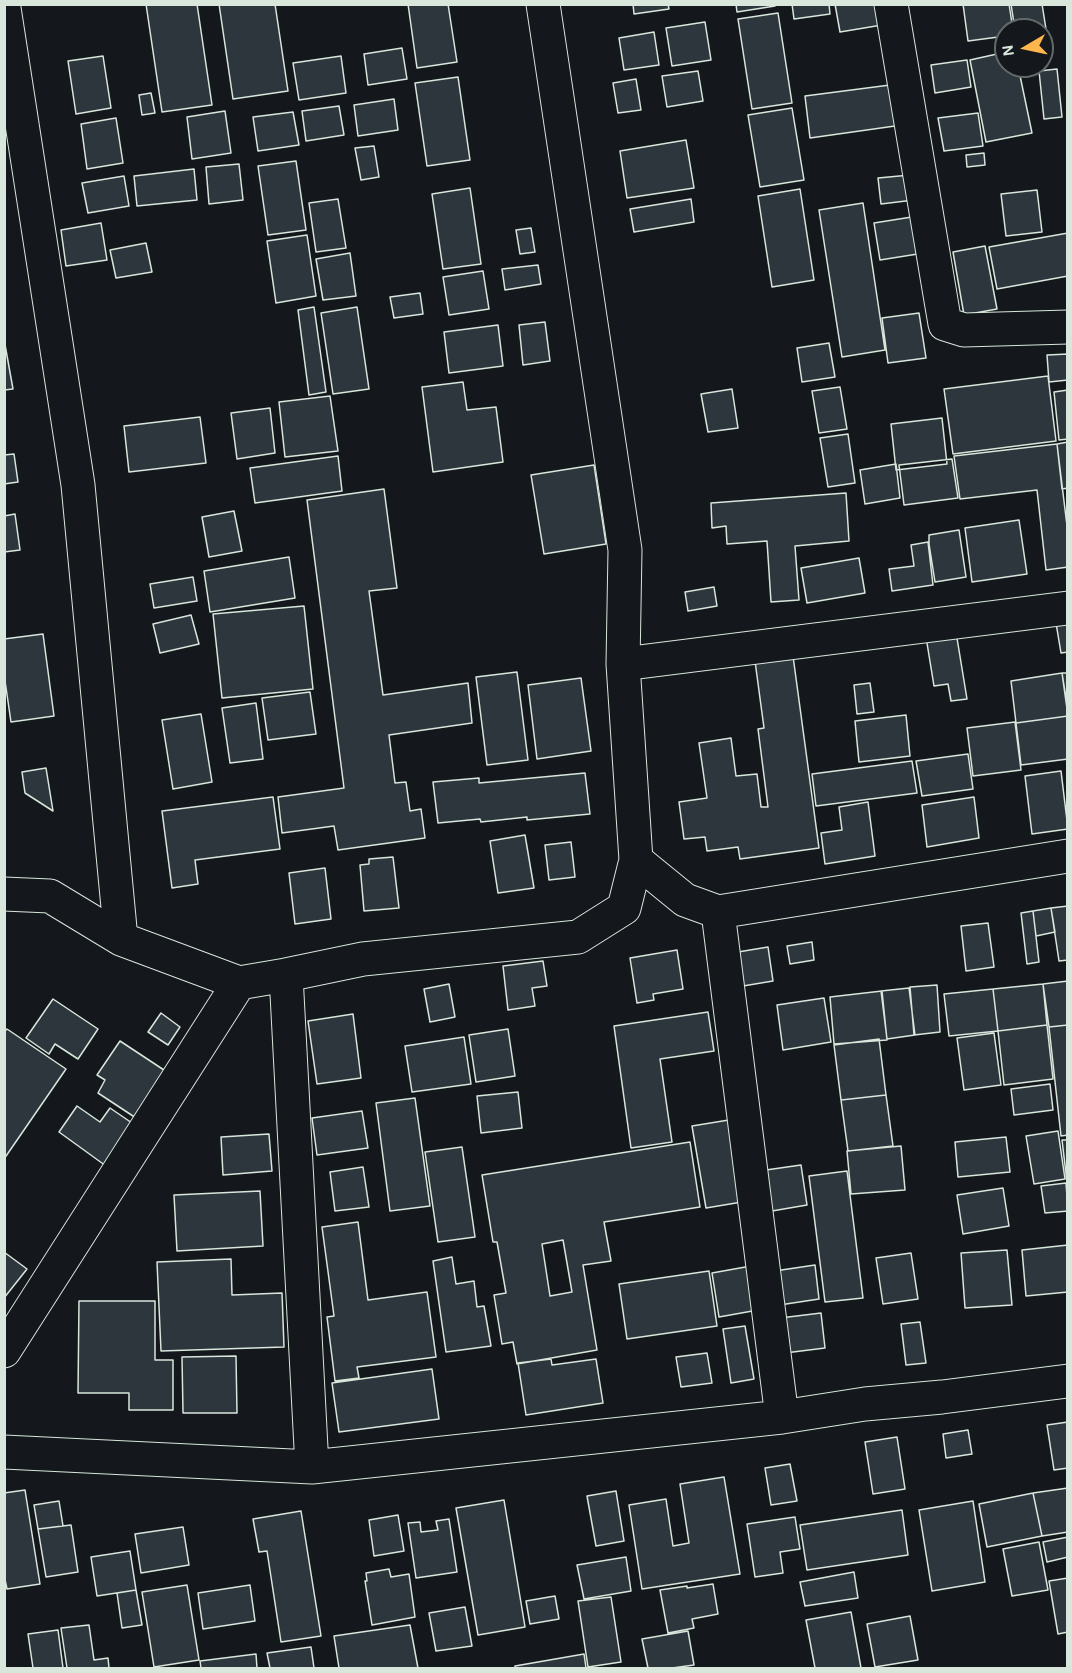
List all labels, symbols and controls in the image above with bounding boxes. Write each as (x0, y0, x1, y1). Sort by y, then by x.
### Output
north arrow (994, 18, 1054, 78)
text: N (999, 44, 1017, 57)

